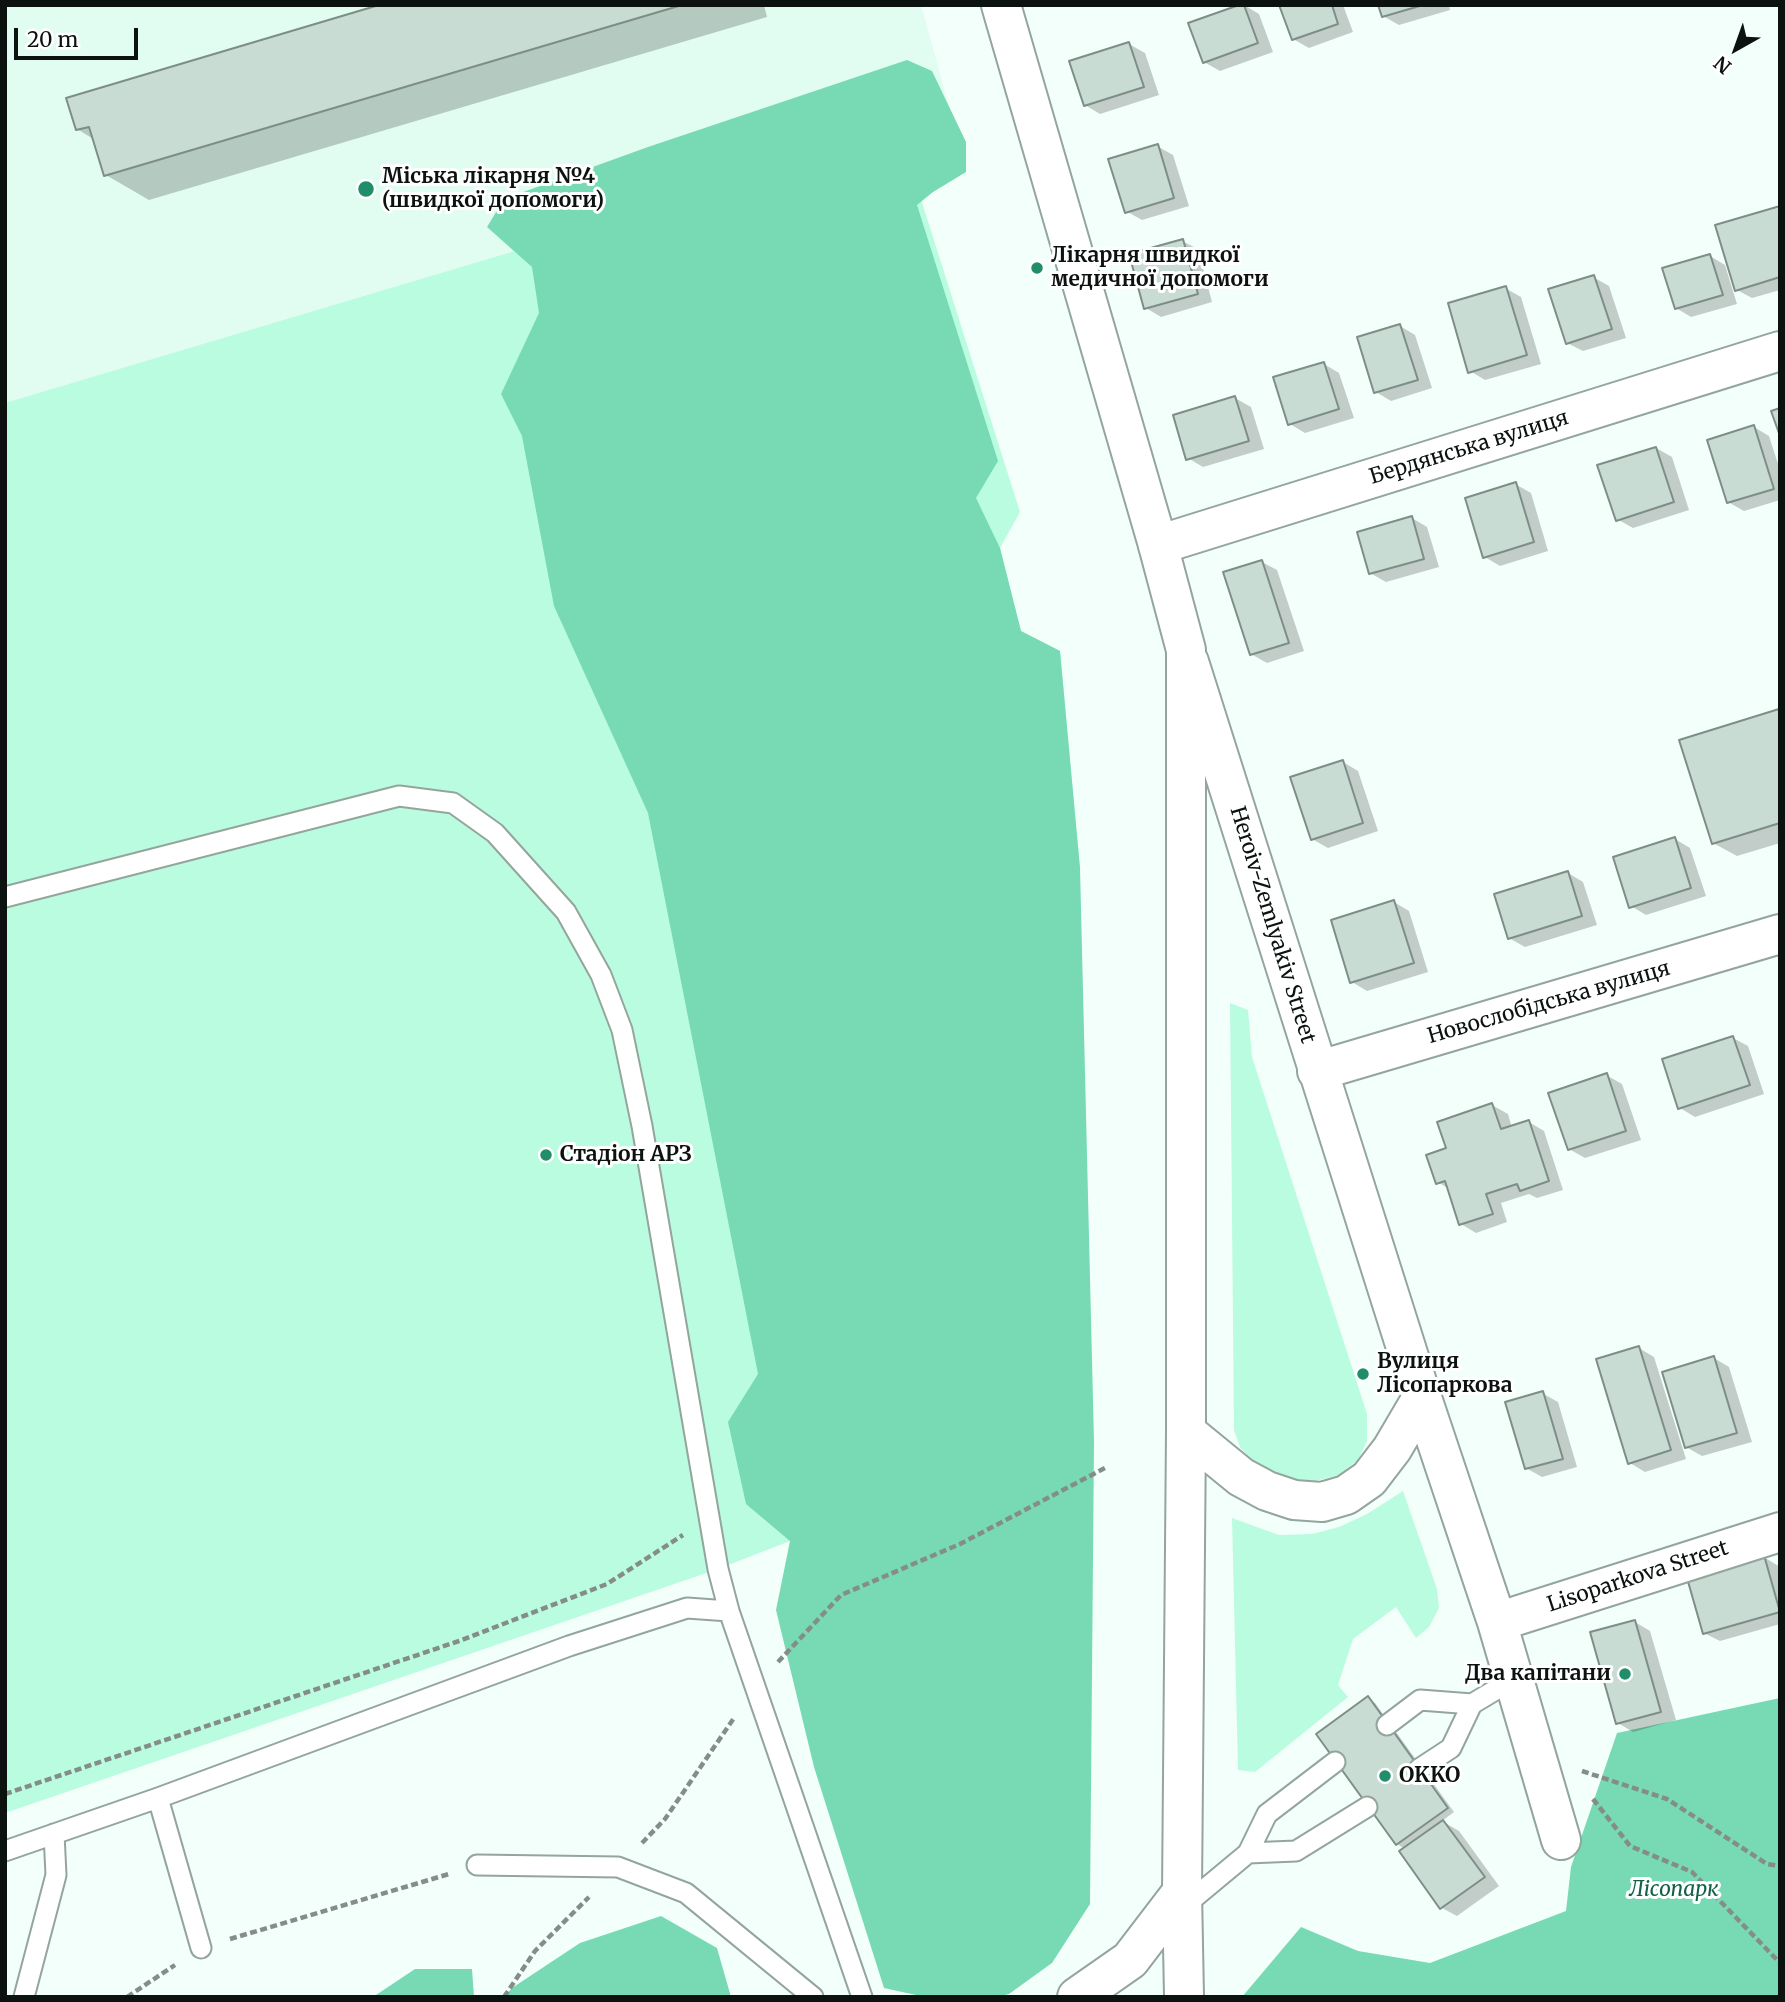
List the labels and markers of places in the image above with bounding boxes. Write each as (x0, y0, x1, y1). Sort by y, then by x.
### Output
place label: Міська лікарня №4 (швидкої допомоги) (382, 164, 604, 214)
marker: Міська лікарня №4 (швидкої допомоги) (356, 179, 376, 199)
place label: Лікарня швидкої медичної допомоги (1051, 243, 1269, 293)
marker: Лікарня швидкої медичної допомоги (1029, 260, 1045, 276)
place label: Стадіон АРЗ (560, 1142, 691, 1168)
marker: Стадіон АРЗ (538, 1147, 554, 1163)
place label: Вулиця Лісопаркова (1377, 1349, 1512, 1399)
marker: Вулиця Лісопаркова (1355, 1366, 1371, 1382)
place label: Два капітани (1465, 1661, 1611, 1687)
marker: Два капітани (1617, 1666, 1633, 1682)
place label: OKKO (1399, 1763, 1460, 1789)
marker: OKKO (1377, 1768, 1393, 1784)

